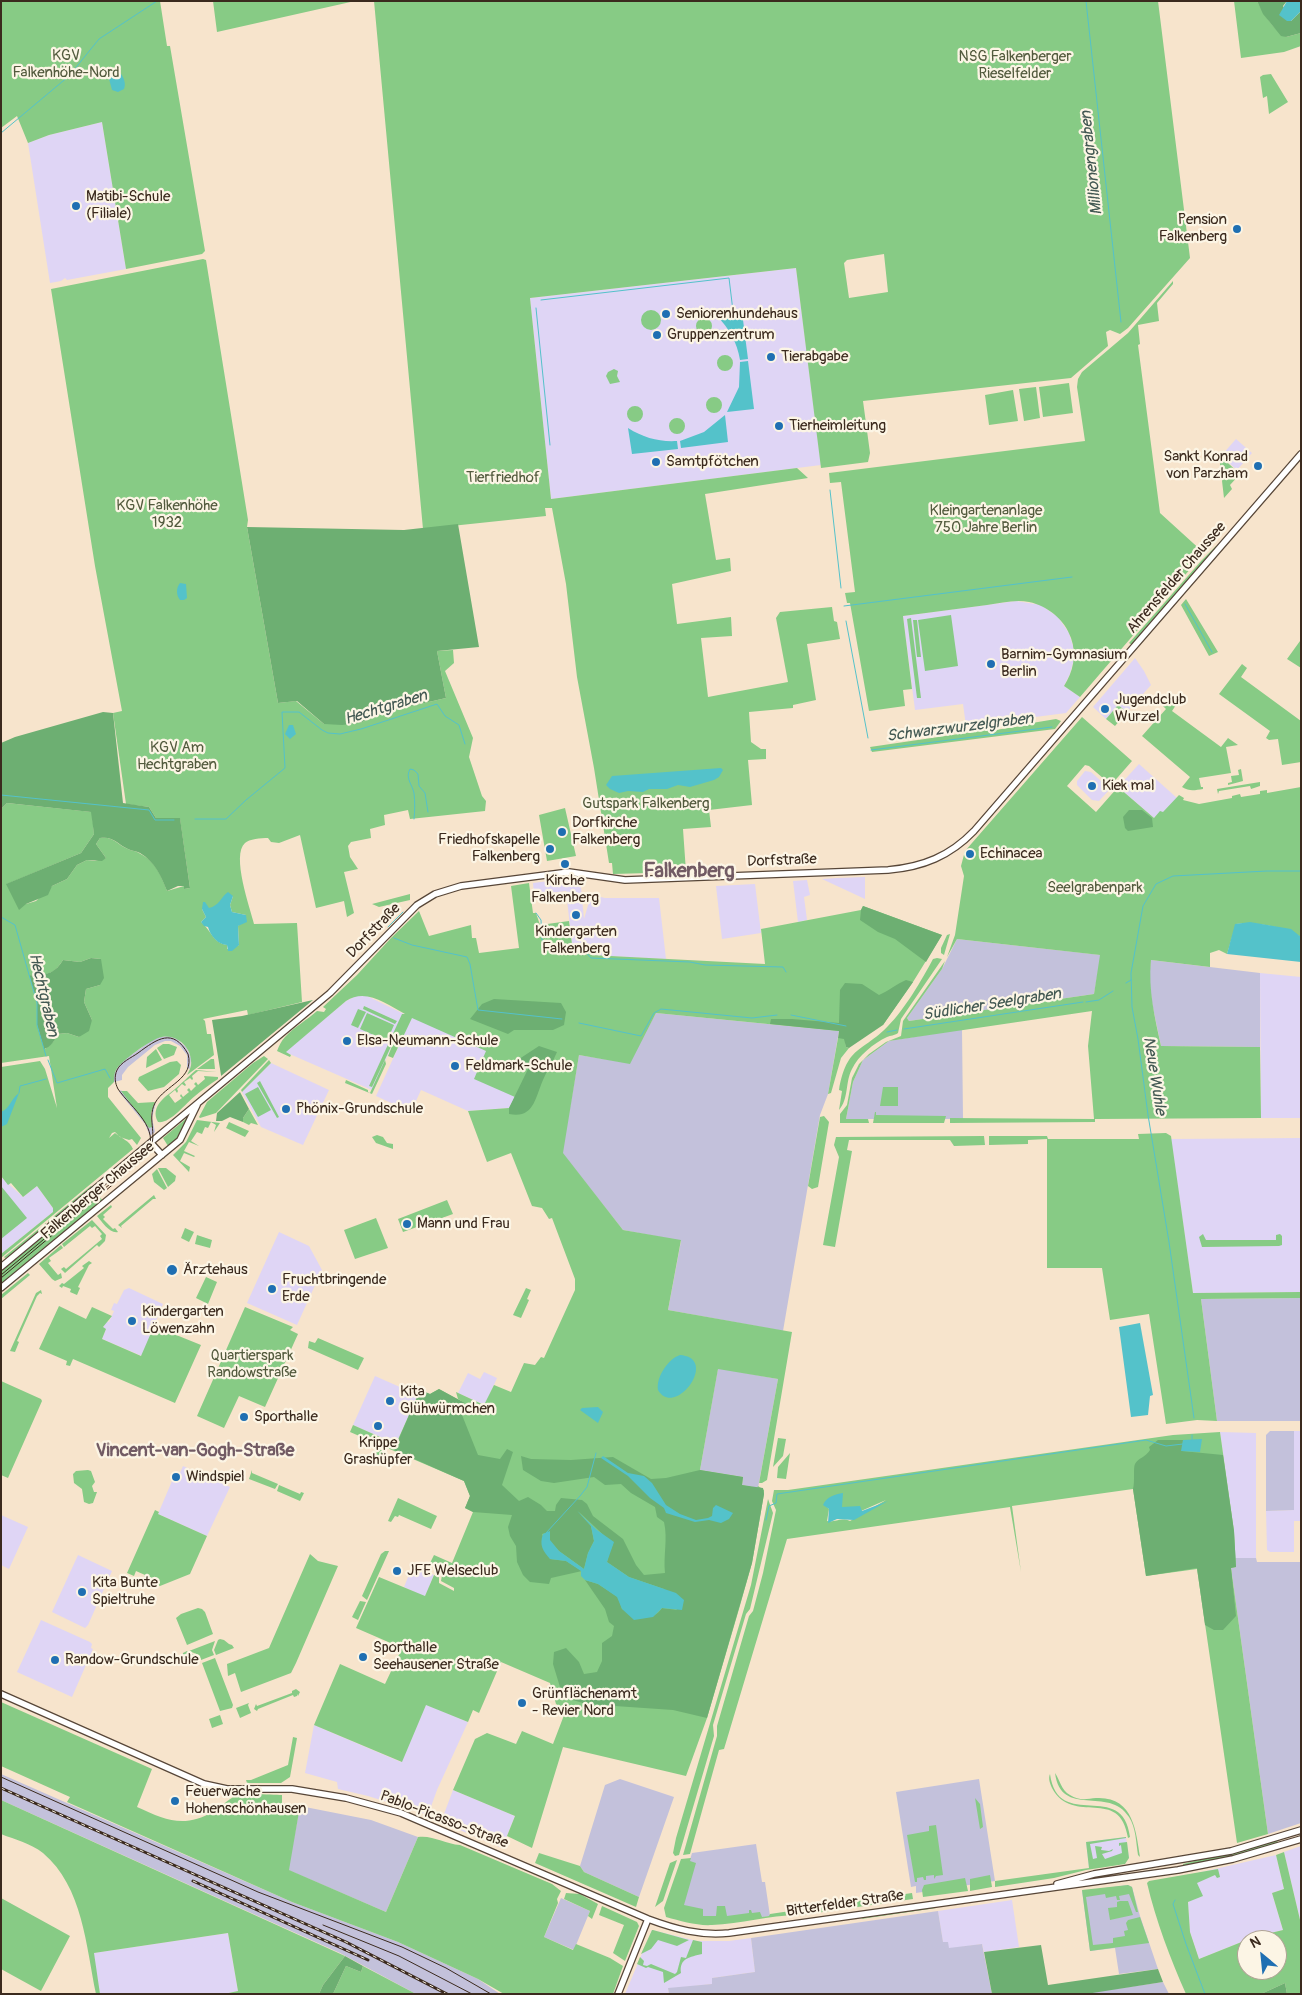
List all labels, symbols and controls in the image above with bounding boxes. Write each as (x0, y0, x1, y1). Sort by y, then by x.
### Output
park label: KGV Falkenhöhe-Nord (12, 47, 120, 82)
park label: NSG Falkenberger Rieselfelder (958, 48, 1072, 83)
water label: Millionengraben (1077, 110, 1107, 216)
place label: Matibi-Schule (Filiale) (86, 188, 170, 223)
marker: Matibi-Schule (Filiale) (70, 200, 82, 212)
place label: Pension Falkenberg (1159, 211, 1227, 246)
marker: Pension Falkenberg (1231, 223, 1243, 235)
place label: Seniorenhundehaus (676, 305, 798, 323)
marker: Seniorenhundehaus (660, 308, 672, 320)
place label: Gruppenzentrum (667, 326, 775, 344)
marker: Gruppenzentrum (651, 329, 663, 341)
place label: Tierabgabe (781, 348, 848, 366)
marker: Tierabgabe (765, 351, 777, 363)
place label: Tierheimleitung (789, 417, 886, 435)
marker: Tierheimleitung (773, 420, 785, 432)
place label: Sankt Konrad von Parzham (1164, 448, 1248, 483)
place label: Samtpfötchen (666, 453, 759, 471)
marker: Samtpfötchen (650, 456, 662, 468)
marker: Sankt Konrad von Parzham (1252, 460, 1264, 472)
park label: Tierfriedhof (466, 469, 540, 487)
park label: KGV Falkenhöhe 1932 (116, 497, 218, 532)
park label: Kleingartenanlage 750 Jahre Berlin (929, 502, 1043, 537)
street label: Ahrensfelder Chaussee (1124, 518, 1230, 638)
place label: Barnim-Gymnasium Berlin (1001, 646, 1127, 681)
marker: Barnim-Gymnasium Berlin (985, 658, 997, 670)
water label: Hechtgraben (342, 686, 430, 730)
place label: Jugendclub Wurzel (1115, 691, 1186, 726)
marker: Jugendclub Wurzel (1099, 703, 1111, 715)
water label: Schwarzwurzelgraben (886, 709, 1034, 747)
park label: KGV Am Hechtgraben (137, 739, 217, 774)
place label: Kiek mal (1102, 777, 1154, 795)
marker: Kiek mal (1086, 780, 1098, 792)
park label: Gutspark Falkenberg (582, 795, 710, 813)
place label: Dorfkirche Falkenberg (572, 814, 640, 849)
marker: Dorfkirche Falkenberg (556, 826, 568, 838)
place label: Friedhofskapelle Falkenberg (438, 831, 540, 866)
marker: Friedhofskapelle Falkenberg (544, 843, 556, 855)
place label: Echinacea (980, 845, 1043, 863)
marker: Echinacea (964, 848, 976, 860)
street label: Dorfstraße (747, 851, 817, 871)
marker: Kirche Falkenberg (559, 858, 571, 870)
district label: Falkenberg (644, 860, 734, 884)
place label: Kirche Falkenberg (531, 872, 599, 907)
park label: Seelgrabenpark (1047, 879, 1143, 897)
street label: Dorfstraße (343, 900, 405, 962)
marker: Kindergarten Falkenberg (570, 909, 582, 921)
place label: Kindergarten Falkenberg (535, 923, 617, 958)
water label: Hechtgraben (24, 951, 62, 1039)
water label: Südlicher Seelgraben (922, 985, 1062, 1025)
place label: Elsa-Neumann-Schule (357, 1032, 498, 1050)
marker: Elsa-Neumann-Schule (341, 1035, 353, 1047)
water label: Neue Wuhle (1138, 1035, 1170, 1117)
place label: Feldmark-Schule (465, 1057, 572, 1075)
marker: Feldmark-Schule (449, 1060, 461, 1072)
place label: Phönix-Grundschule (296, 1100, 423, 1118)
marker: Phönix-Grundschule (280, 1103, 292, 1115)
street label: Falkenberger Chaussee (37, 1138, 159, 1244)
place label: Mann und Frau (417, 1215, 510, 1233)
marker: Mann und Frau (401, 1218, 413, 1230)
place label: Ärztehaus (183, 1261, 248, 1279)
marker: Ärztehaus (165, 1263, 179, 1277)
place label: Fruchtbringende Erde (282, 1271, 386, 1306)
marker: Fruchtbringende Erde (266, 1283, 278, 1295)
place label: Kindergarten Löwenzahn (142, 1303, 224, 1338)
marker: Kindergarten Löwenzahn (126, 1315, 138, 1327)
park label: Quartierspark Randowstraße (207, 1347, 297, 1382)
place label: Kita Glühwürmchen (400, 1383, 495, 1418)
marker: Kita Glühwürmchen (384, 1395, 396, 1407)
place label: Sporthalle (254, 1408, 318, 1426)
marker: Sporthalle (238, 1411, 250, 1423)
marker: Krippe Grashüpfer (372, 1420, 384, 1432)
place label: Krippe Grashüpfer (344, 1434, 412, 1469)
district label: Vincent-van-Gogh-Straße (96, 1440, 294, 1462)
place label: Windspiel (186, 1468, 245, 1486)
marker: Windspiel (170, 1471, 182, 1483)
place label: JFE Welseclub (407, 1562, 498, 1580)
marker: JFE Welseclub (391, 1565, 403, 1577)
place label: Kita Bunte Spieltruhe (92, 1574, 158, 1609)
marker: Kita Bunte Spieltruhe (76, 1586, 88, 1598)
place label: Sporthalle Seehausener Straße (373, 1639, 499, 1674)
place label: Randow-Grundschule (65, 1651, 199, 1669)
marker: Sporthalle Seehausener Straße (357, 1651, 369, 1663)
marker: Randow-Grundschule (49, 1654, 61, 1666)
place label: Grünflächenamt - Revier Nord (532, 1685, 637, 1720)
marker: Grünflächenamt - Revier Nord (516, 1697, 528, 1709)
place label: Feuerwache Hohenschönhausen (185, 1783, 306, 1818)
street label: Pablo-Picasso-Straße (377, 1787, 511, 1853)
marker: Feuerwache Hohenschönhausen (169, 1795, 181, 1807)
street label: Bitterfelder Straße (785, 1887, 905, 1921)
north arrow (1237, 1930, 1287, 1980)
text: N (1247, 1932, 1263, 1952)

